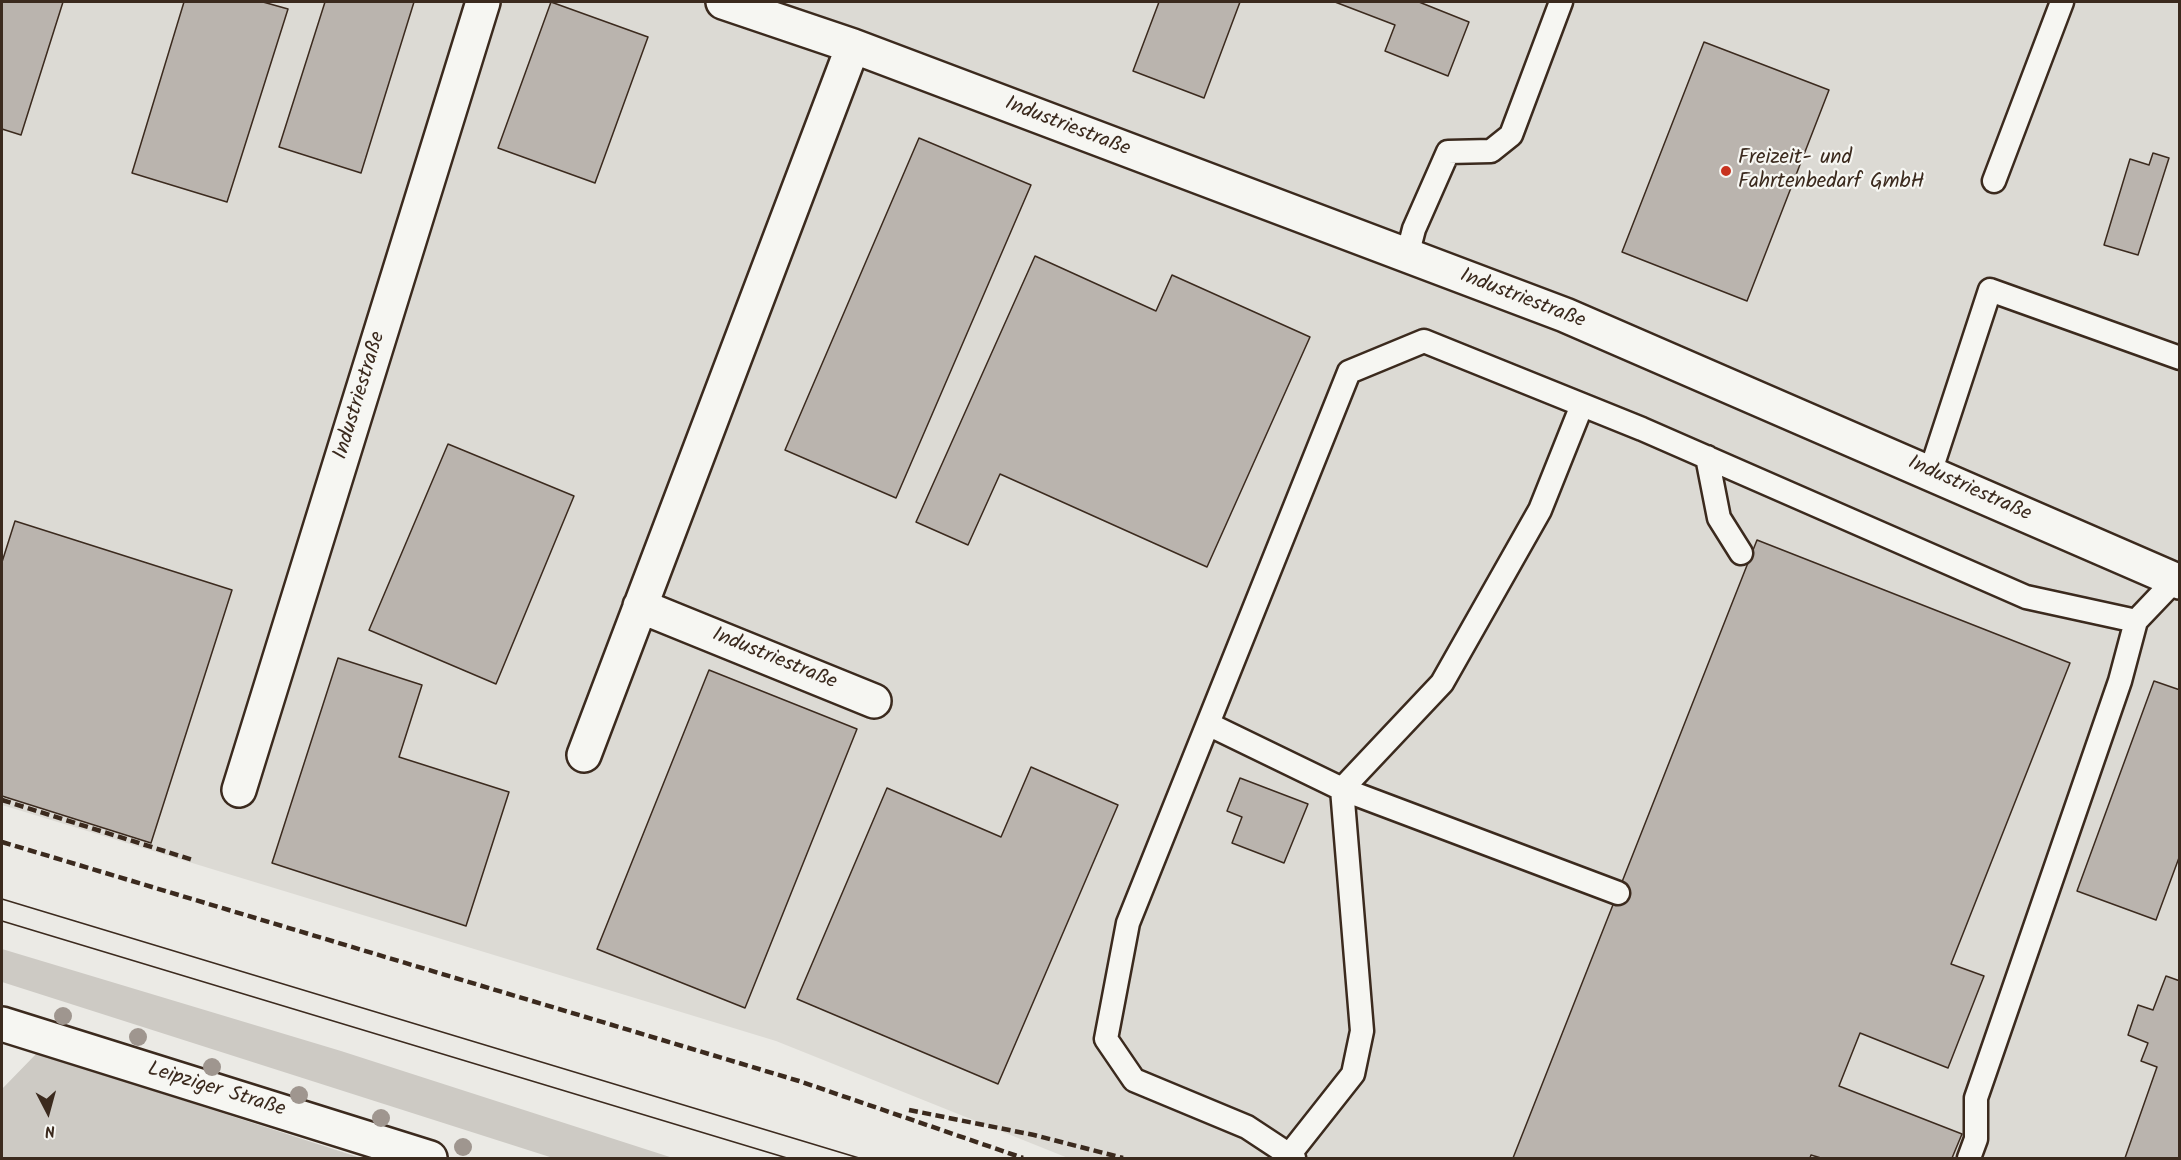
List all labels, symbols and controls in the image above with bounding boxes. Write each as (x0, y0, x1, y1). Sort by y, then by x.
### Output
street label: Industriestraße (1001, 93, 1133, 163)
place label: Freizeit- und Fahrtenbedarf GmbH (1738, 146, 1925, 196)
marker: Freizeit- und Fahrtenbedarf GmbH (1719, 164, 1733, 178)
street label: Industriestraße (1456, 265, 1588, 335)
street label: Industriestraße (330, 329, 392, 463)
street label: Industriestraße (1903, 452, 2035, 528)
street label: Industriestraße (708, 624, 840, 696)
street label: Leipziger Straße (144, 1058, 288, 1124)
north arrow (18, 1082, 78, 1142)
text: N (44, 1117, 56, 1143)

